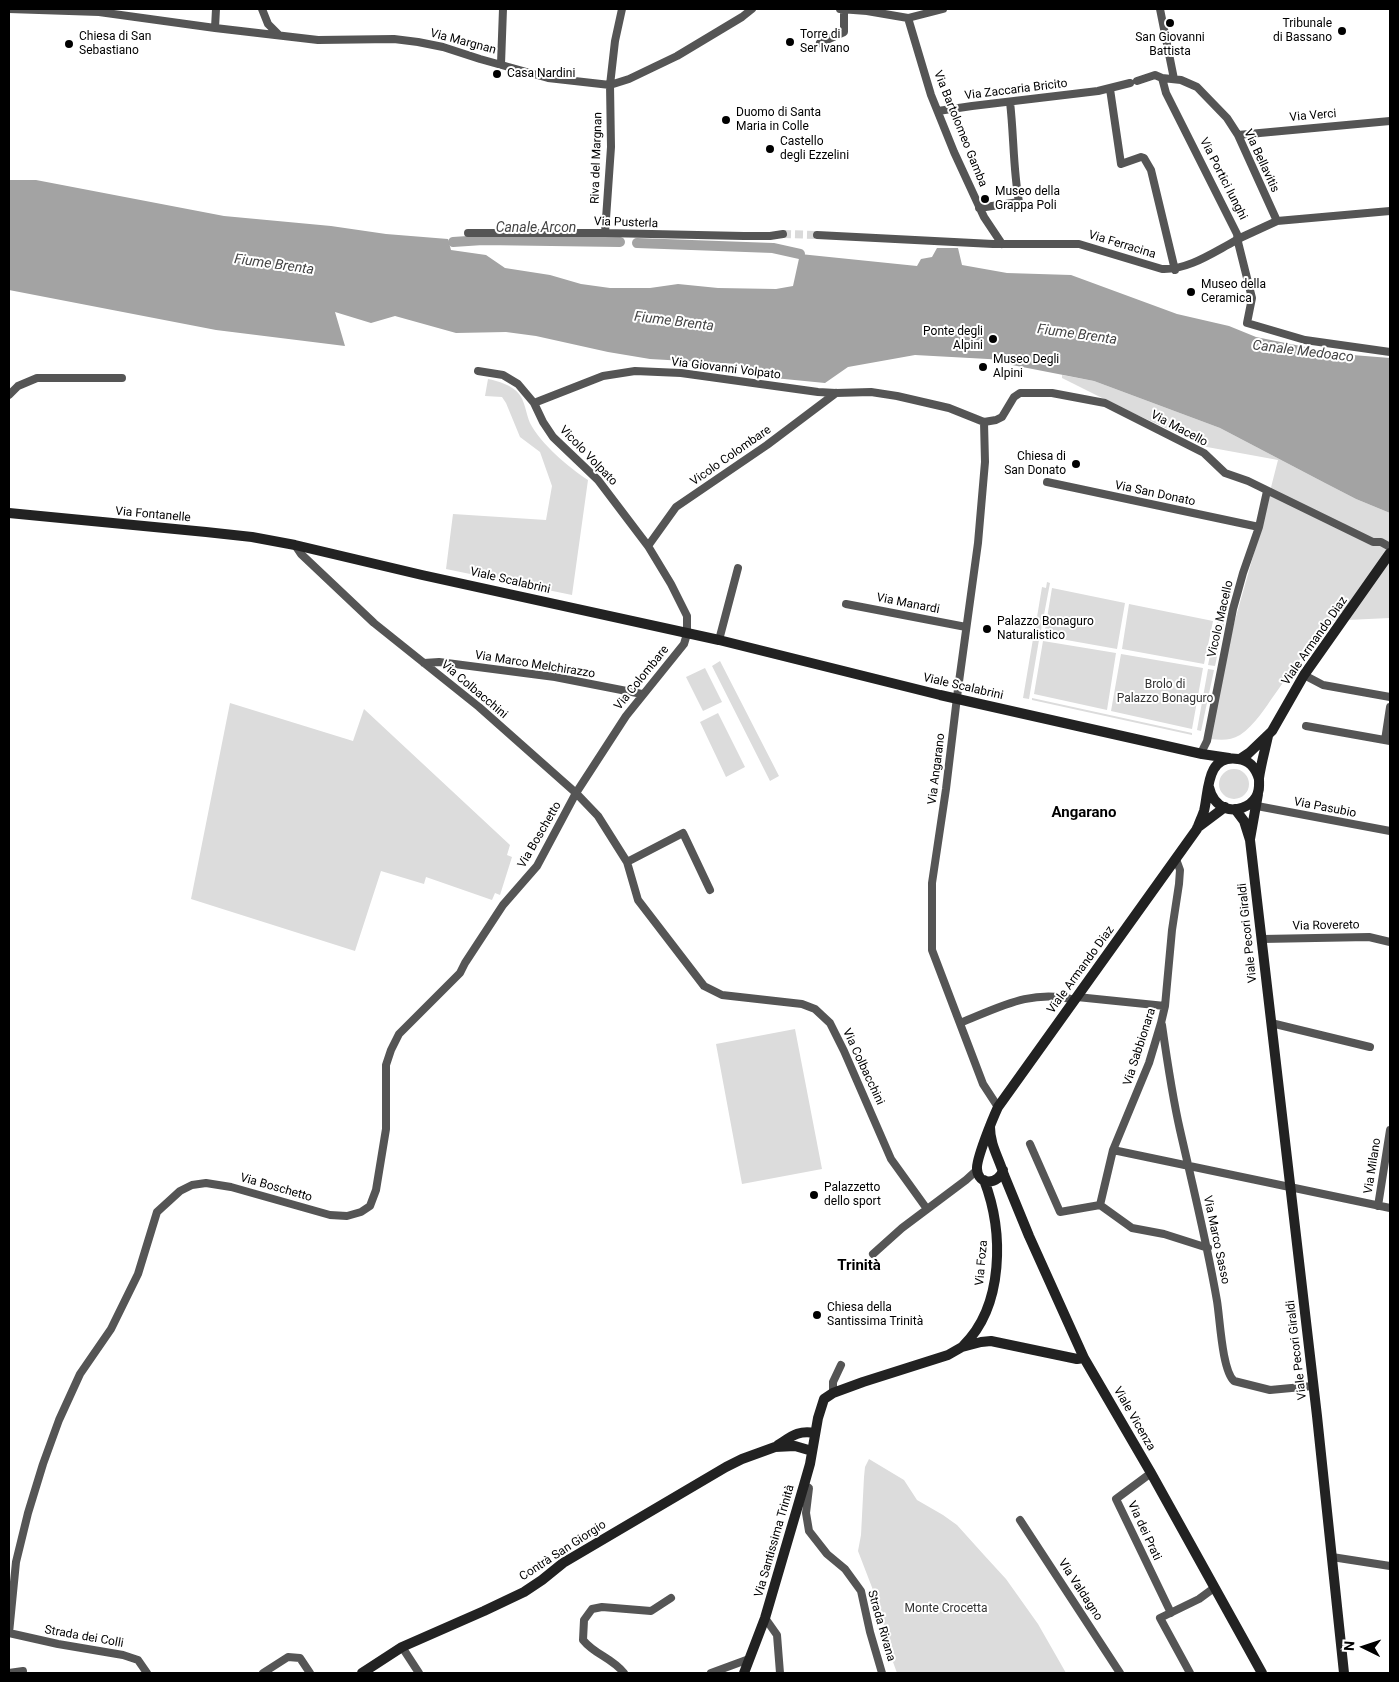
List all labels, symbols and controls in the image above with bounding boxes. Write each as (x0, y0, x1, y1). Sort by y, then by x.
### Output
marker: San Giovanni Battista (1164, 17, 1176, 29)
place label: Tribunale di Bassano (1273, 17, 1332, 45)
marker: Tribunale di Bassano (1336, 25, 1348, 37)
street label: Via Margnan (429, 26, 497, 58)
place label: Torre di Ser Ivano (800, 28, 850, 56)
place label: Chiesa di San Sebastiano (79, 30, 151, 58)
place label: San Giovanni Battista (1135, 31, 1205, 59)
marker: Torre di Ser Ivano (784, 36, 796, 48)
marker: Chiesa di San Sebastiano (63, 38, 75, 50)
place label: Casa Nardini (507, 67, 575, 81)
marker: Casa Nardini (491, 68, 503, 80)
street label: Via Bartolomeo Gamba (930, 69, 990, 189)
street label: Via Zaccaria Bricito (964, 77, 1068, 103)
place label: Duomo di Santa Maria in Colle (736, 106, 821, 134)
street label: Via Verci (1289, 107, 1337, 125)
street label: Riva del Margnan (588, 112, 606, 204)
marker: Duomo di Santa Maria in Colle (720, 114, 732, 126)
street label: Via Bellavitis (1240, 127, 1282, 195)
place label: Castello degli Ezzelini (780, 135, 849, 163)
street label: Via Portici lunghi (1196, 136, 1250, 222)
marker: Castello degli Ezzelini (764, 143, 776, 155)
place label: Museo della Grappa Poli (995, 185, 1060, 213)
marker: Museo della Grappa Poli (979, 193, 991, 205)
street label: Via Pusterla (594, 215, 658, 231)
water label: Canale Arcon (496, 220, 576, 236)
street label: Via Ferracina (1087, 228, 1157, 262)
water label: Fiume Brenta (233, 251, 315, 279)
place label: Museo della Ceramica (1201, 278, 1266, 306)
marker: Museo della Ceramica (1185, 286, 1197, 298)
water label: Fiume Brenta (633, 309, 715, 335)
water label: Fiume Brenta (1036, 321, 1118, 349)
place label: Ponte degli Alpini (923, 325, 983, 353)
marker: Ponte degli Alpini (987, 333, 999, 345)
water label: Canale Medoaco (1251, 337, 1355, 367)
place label: Museo Degli Alpini (993, 353, 1059, 381)
street label: Via Giovanni Volpato (670, 355, 782, 383)
marker: Museo Degli Alpini (977, 361, 989, 373)
street label: Via Macello (1148, 408, 1210, 450)
street label: Vicolo Volpato (556, 423, 620, 489)
street label: Vicolo Colombare (688, 423, 774, 489)
place label: Chiesa di San Donato (1004, 450, 1066, 478)
marker: Chiesa di San Donato (1070, 458, 1082, 470)
street label: Via San Donato (1113, 478, 1197, 510)
street label: Via Fontanelle (115, 505, 191, 525)
street label: Viale Scalabrini (468, 565, 552, 597)
street label: Vicolo Macello (1205, 579, 1237, 659)
street label: Via Manardi (875, 591, 941, 617)
street label: Viale Armando Diaz (1279, 594, 1351, 688)
place label: Palazzo Bonaguro Naturalistico (997, 615, 1094, 643)
marker: Palazzo Bonaguro Naturalistico (981, 623, 993, 635)
street label: Via Colombare (612, 643, 672, 713)
street label: Via Marco Melchirazzo (474, 648, 596, 682)
street label: Via Colbacchini (438, 658, 510, 722)
street label: Viale Scalabrini (921, 671, 1005, 703)
park label: Brolo di Palazzo Bonaguro (1117, 678, 1213, 706)
street label: Via Angarano (925, 733, 949, 805)
street label: Via Pasubio (1293, 795, 1357, 821)
street label: Via Boschetto (515, 799, 565, 871)
district label: Angarano (1052, 804, 1116, 822)
street label: Viale Pecori Giraldi (1236, 882, 1260, 984)
street label: Via Rovereto (1292, 918, 1360, 934)
street label: Viale Armando Diaz (1044, 923, 1118, 1017)
street label: Via Sabbionara (1121, 1007, 1159, 1087)
street label: Via Colbacchini (839, 1027, 887, 1107)
street label: Via Milano (1361, 1137, 1385, 1195)
street label: Via Boschetto (238, 1171, 314, 1205)
place label: Palazzetto dello sport (824, 1181, 881, 1209)
marker: Palazzetto dello sport (808, 1189, 820, 1201)
street label: Via Marco Sasso (1200, 1194, 1232, 1286)
street label: Via Foza (973, 1240, 991, 1286)
district label: Trinità (837, 1257, 881, 1275)
street label: Viale Pecori Giraldi (1284, 1299, 1310, 1401)
place label: Chiesa della Santissima Trinità (827, 1301, 923, 1329)
marker: Chiesa della Santissima Trinità (811, 1309, 823, 1321)
street label: Viale Vicenza (1110, 1384, 1158, 1454)
street label: Via Santissima Trinità (752, 1483, 798, 1599)
street label: Via dei Prati (1124, 1499, 1164, 1563)
street label: Contrà San Giorgio (517, 1518, 609, 1584)
street label: Via Valdagno (1055, 1557, 1105, 1623)
street label: Strada Rivana (864, 1589, 898, 1663)
park label: Monte Crocetta (905, 1602, 987, 1616)
north arrow (1339, 1622, 1389, 1672)
street label: Strada dei Colli (43, 1623, 125, 1651)
text: N (1341, 1640, 1357, 1651)

